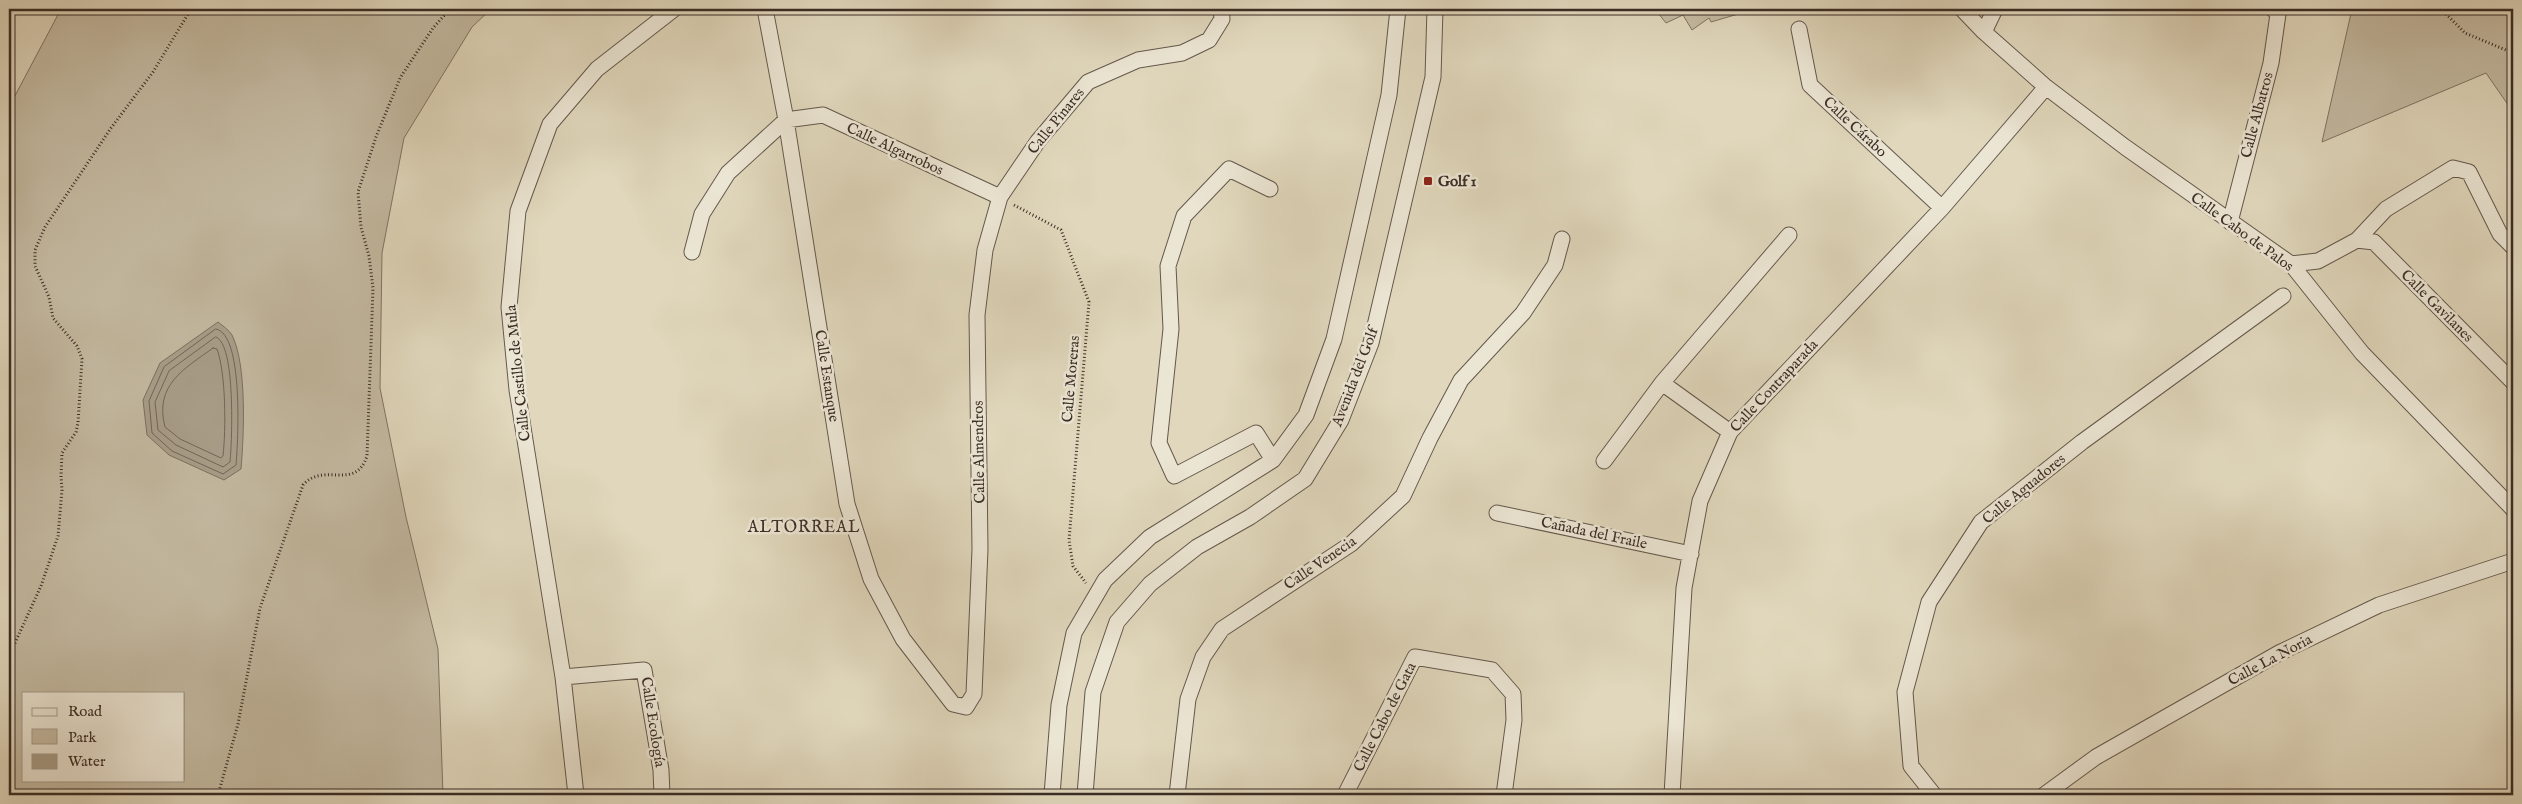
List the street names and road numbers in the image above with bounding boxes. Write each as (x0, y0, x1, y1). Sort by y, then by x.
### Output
street label: Calle Albatros (2236, 70, 2278, 160)
street label: Calle Pinares (1023, 84, 1089, 158)
street label: Calle Cárabo (1819, 92, 1891, 162)
street label: Calle Algarrobos (843, 118, 947, 180)
street label: Calle Cabo de Palos (2187, 188, 2297, 276)
street label: Calle Gavilanes (2397, 266, 2477, 346)
street label: Calle Castillo de Mula (501, 303, 535, 442)
street label: Avenida del Golf (1327, 322, 1384, 430)
street label: Calle Estanque (810, 329, 844, 423)
street label: Calle Moreras (1058, 335, 1084, 423)
street label: Calle Contraparada (1726, 335, 1822, 437)
street label: Calle Almendros (969, 400, 989, 504)
street label: Calle Aguadores (1978, 450, 2070, 528)
street label: Cañada del Fraile (1539, 512, 1649, 554)
street label: Calle Venecia (1280, 532, 1360, 594)
street label: Calle La Noria (2225, 630, 2316, 690)
street label: Calle Cabo de Gata (1349, 659, 1421, 775)
street label: Calle Ecología (636, 676, 670, 769)

